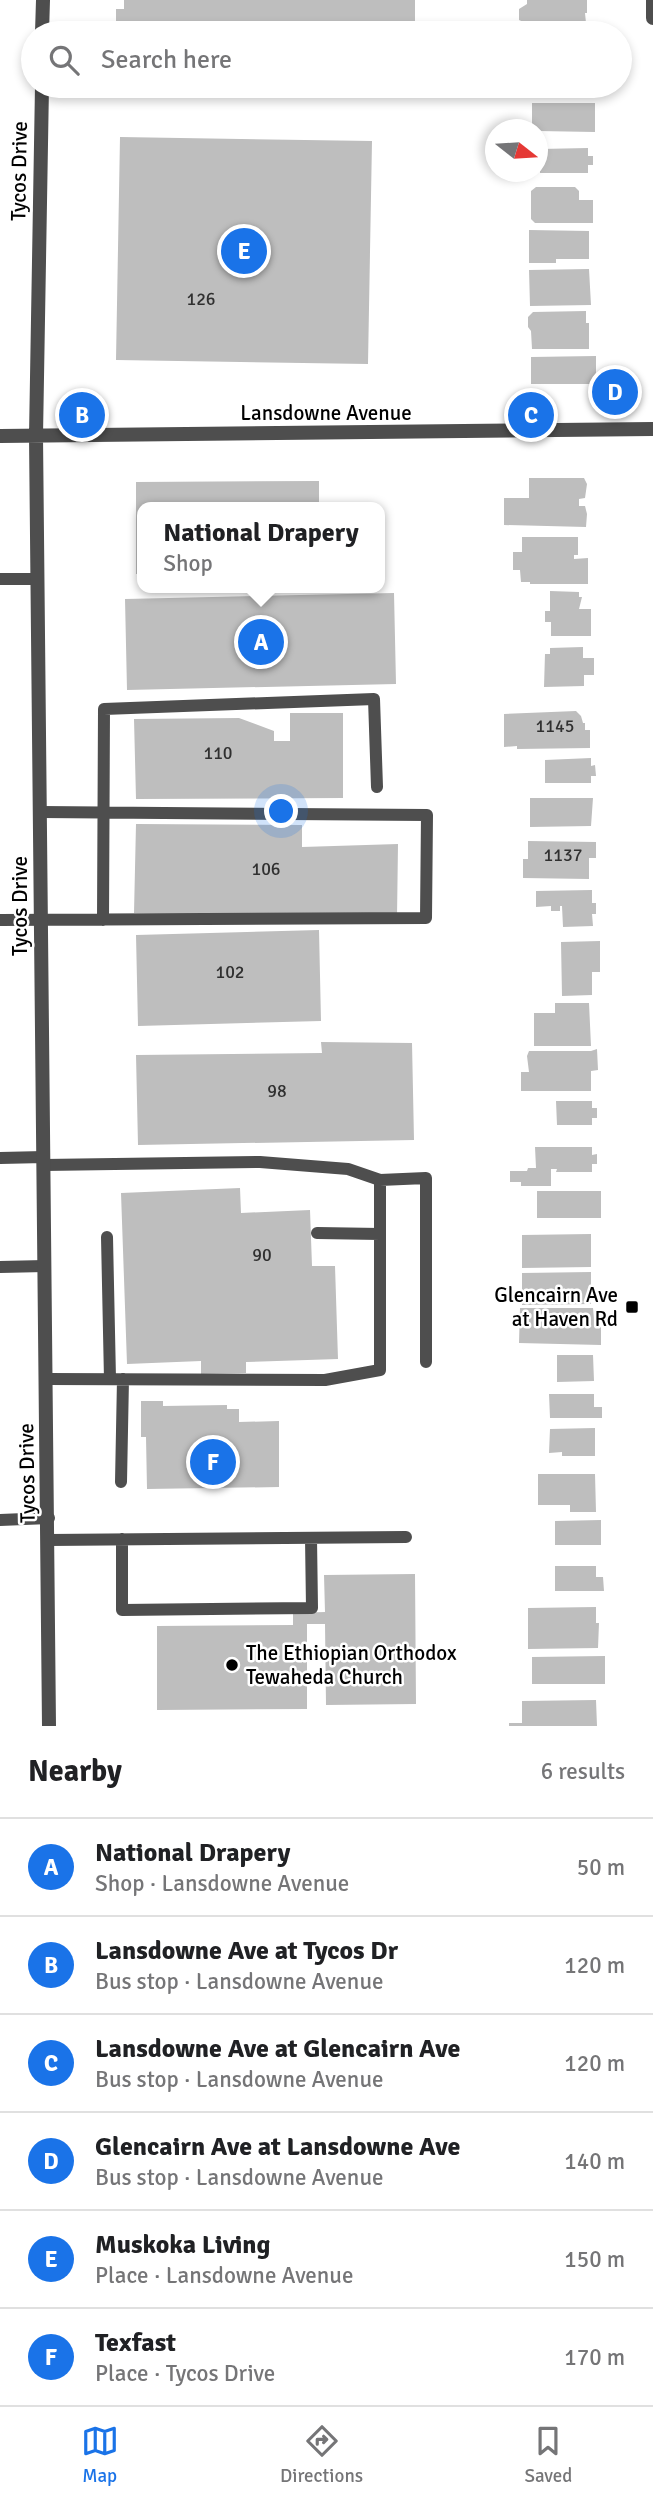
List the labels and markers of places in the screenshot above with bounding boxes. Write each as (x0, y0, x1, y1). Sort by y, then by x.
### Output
pin: E (221, 225, 267, 277)
pin: D (592, 366, 638, 418)
pin: B (59, 389, 105, 441)
pin: C (508, 389, 554, 441)
pin: A (238, 616, 284, 668)
place label: Glencairn Ave at Haven Rd (494, 1282, 618, 1332)
marker: Glencairn Ave at Haven Rd (624, 1299, 640, 1315)
pin: F (190, 1436, 236, 1488)
place label: The Ethiopian Orthodox Tewaheda Church (246, 1640, 457, 1690)
marker: The Ethiopian Orthodox Tewaheda Church (224, 1657, 240, 1673)

